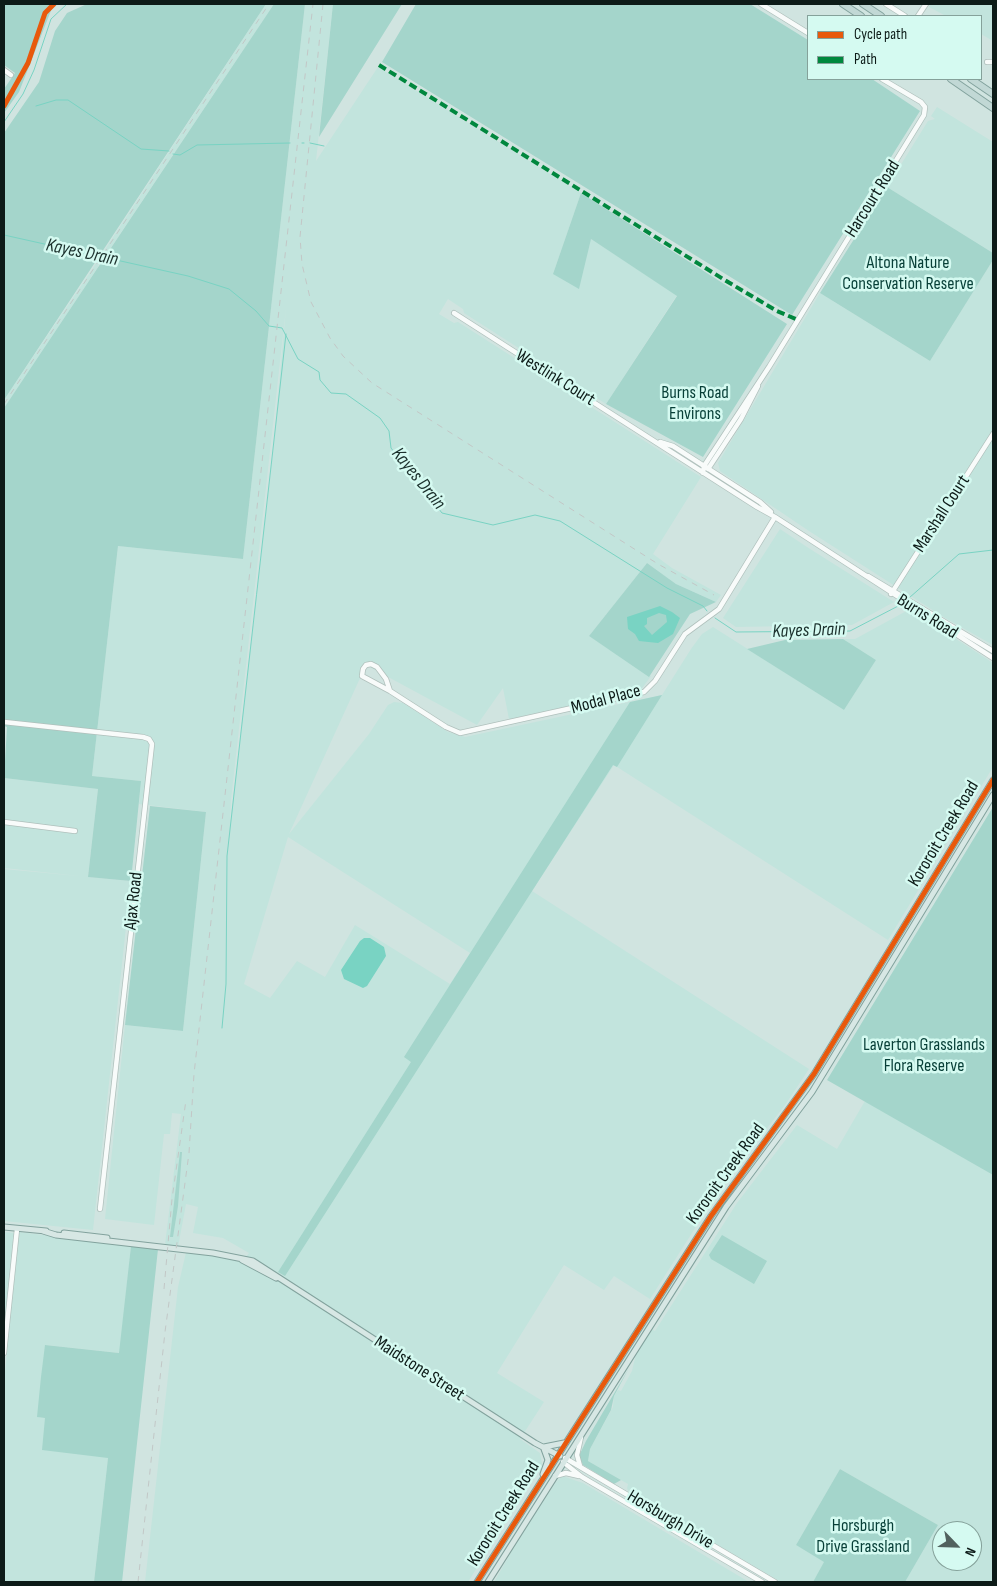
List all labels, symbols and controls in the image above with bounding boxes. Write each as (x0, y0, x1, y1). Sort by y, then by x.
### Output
legend (807, 15, 982, 80)
text: Cycle path (854, 25, 907, 44)
text: Path (854, 50, 877, 69)
street label: Harcourt Road (841, 156, 905, 242)
water label: Kayes Drain (44, 234, 120, 272)
park label: Altona Nature Conservation Reserve (842, 252, 974, 294)
street label: Westlink Court (511, 345, 599, 411)
park label: Burns Road Environs (661, 382, 729, 424)
water label: Kayes Drain (386, 443, 450, 515)
street label: Marshall Court (909, 471, 975, 557)
street label: Burns Road (893, 590, 961, 644)
water label: Kayes Drain (772, 618, 846, 644)
street label: Modal Place (569, 680, 643, 720)
street label: Kororoit Creek Road (904, 777, 984, 891)
street label: Ajax Road (120, 871, 148, 931)
park label: Laverton Grasslands Flora Reserve (863, 1034, 985, 1076)
street label: Kororoit Creek Road (682, 1119, 770, 1229)
street label: Maidstone Street (370, 1332, 468, 1406)
street label: Kororoit Creek Road (463, 1458, 545, 1570)
street label: Horsburgh Drive (623, 1486, 717, 1554)
park label: Horsburgh Drive Grassland (816, 1515, 910, 1558)
north arrow (932, 1521, 982, 1571)
text: N (961, 1545, 980, 1559)

